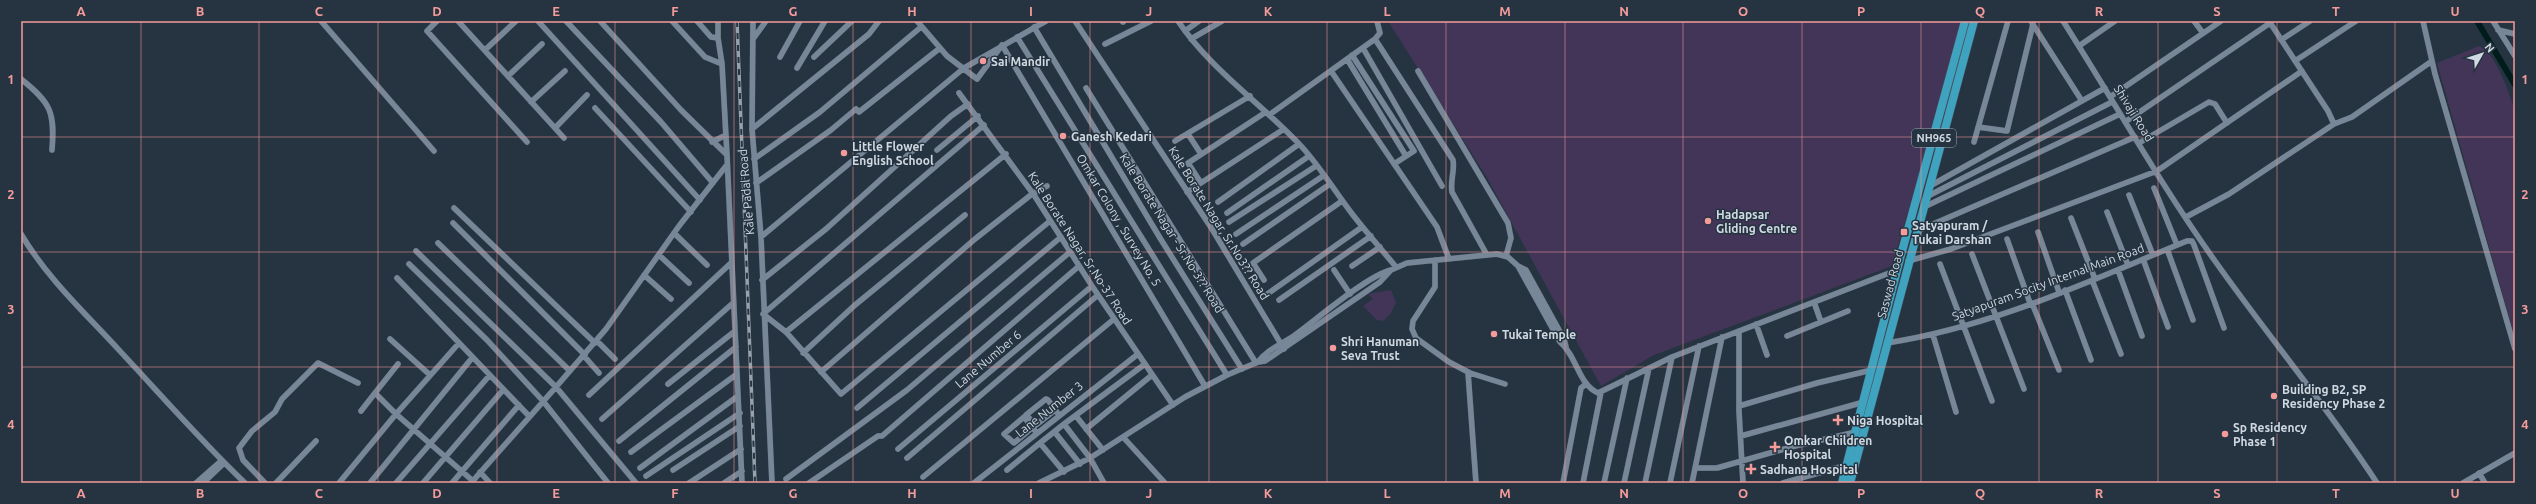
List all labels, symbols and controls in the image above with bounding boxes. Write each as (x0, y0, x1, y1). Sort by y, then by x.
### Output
text: A (76, 4, 86, 18)
text: B (196, 4, 205, 18)
text: C (315, 4, 324, 18)
text: D (432, 4, 442, 18)
text: E (552, 4, 560, 18)
text: F (671, 4, 679, 18)
text: G (789, 4, 798, 18)
text: H (907, 4, 917, 18)
text: I (1029, 4, 1033, 18)
text: J (1146, 4, 1152, 18)
text: K (1264, 4, 1273, 18)
text: L (1383, 4, 1391, 18)
text: M (1499, 4, 1511, 18)
text: N (1619, 4, 1629, 18)
text: O (1738, 4, 1748, 18)
text: P (1857, 4, 1865, 18)
text: Q (1975, 4, 1985, 18)
text: R (2095, 4, 2104, 18)
text: S (2213, 4, 2221, 18)
text: T (2332, 4, 2340, 18)
text: U (2450, 4, 2460, 18)
north arrow (2462, 34, 2502, 74)
text: N (2483, 41, 2497, 55)
place label: Sai Mandir (991, 55, 1050, 68)
marker: Sai Mandir (978, 56, 988, 66)
text: 1 (7, 72, 15, 86)
text: 1 (2521, 72, 2529, 86)
street label: Shivaji Road (2111, 82, 2157, 144)
road number: NH965 (1912, 129, 1956, 147)
place label: Ganesh Kedari (1071, 130, 1152, 143)
marker: Ganesh Kedari (1058, 131, 1068, 141)
place label: Little Flower English School (852, 140, 934, 167)
street label: Kale Borate Nagar, Sr.No3?? Road (1166, 144, 1272, 302)
marker: Little Flower English School (839, 148, 849, 158)
street label: Kale Padal Road (736, 149, 756, 235)
street label: Kale Borate Nagar - Sr.No-3?? Road (1117, 151, 1227, 315)
street label: Omkar Colony , Survey No. 5 (1074, 152, 1164, 288)
street label: Kale Borate Nagar, Sr.No-37 Road (1026, 169, 1134, 327)
text: 2 (7, 187, 15, 201)
text: 2 (2521, 187, 2529, 201)
place label: Hadapsar Gliding Centre (1716, 208, 1797, 235)
marker: Hadapsar Gliding Centre (1703, 216, 1713, 226)
place label: Satyapuram / Tukai Darshan (1912, 219, 1991, 246)
marker: Satyapuram / Tukai Darshan (1899, 227, 1909, 237)
street label: Satyapuram Socity Internal Main Road (1950, 241, 2146, 323)
street label: Saswad Road (1875, 248, 1905, 320)
text: 3 (7, 302, 15, 316)
text: 3 (2521, 302, 2529, 316)
street label: Lane Number 6 (952, 328, 1024, 390)
place label: Tukai Temple (1502, 328, 1576, 341)
marker: Tukai Temple (1489, 329, 1499, 339)
place label: Shri Hanuman Seva Trust (1341, 335, 1419, 362)
marker: Shri Hanuman Seva Trust (1328, 343, 1338, 353)
street label: Lane Number 3 (1013, 379, 1085, 439)
place label: Building B2, SP Residency Phase 2 (2282, 383, 2385, 410)
marker: Building B2, SP Residency Phase 2 (2269, 391, 2279, 401)
marker: Niga Hospital (1832, 414, 1844, 426)
place label: Niga Hospital (1847, 414, 1923, 427)
text: 4 (7, 417, 15, 431)
text: 4 (2521, 417, 2529, 431)
place label: Sp Residency Phase 1 (2233, 421, 2308, 448)
marker: Sp Residency Phase 1 (2220, 429, 2230, 439)
place label: Omkar Children Hospital (1784, 434, 1872, 461)
marker: Omkar Children Hospital (1769, 441, 1781, 453)
marker: Sadhana Hospital (1745, 463, 1757, 475)
place label: Sadhana Hospital (1760, 463, 1858, 476)
text: A (76, 486, 86, 500)
text: B (196, 486, 205, 500)
text: C (315, 486, 324, 500)
text: D (432, 486, 442, 500)
text: E (552, 486, 560, 500)
text: F (671, 486, 679, 500)
text: G (789, 486, 798, 500)
text: H (907, 486, 917, 500)
text: I (1029, 486, 1033, 500)
text: J (1146, 486, 1152, 500)
text: K (1264, 486, 1273, 500)
text: L (1383, 486, 1391, 500)
text: M (1499, 486, 1511, 500)
text: N (1619, 486, 1629, 500)
text: O (1738, 486, 1748, 500)
text: P (1857, 486, 1865, 500)
text: Q (1975, 486, 1985, 500)
text: R (2095, 486, 2104, 500)
text: S (2213, 486, 2221, 500)
text: T (2332, 486, 2340, 500)
text: U (2450, 486, 2460, 500)

